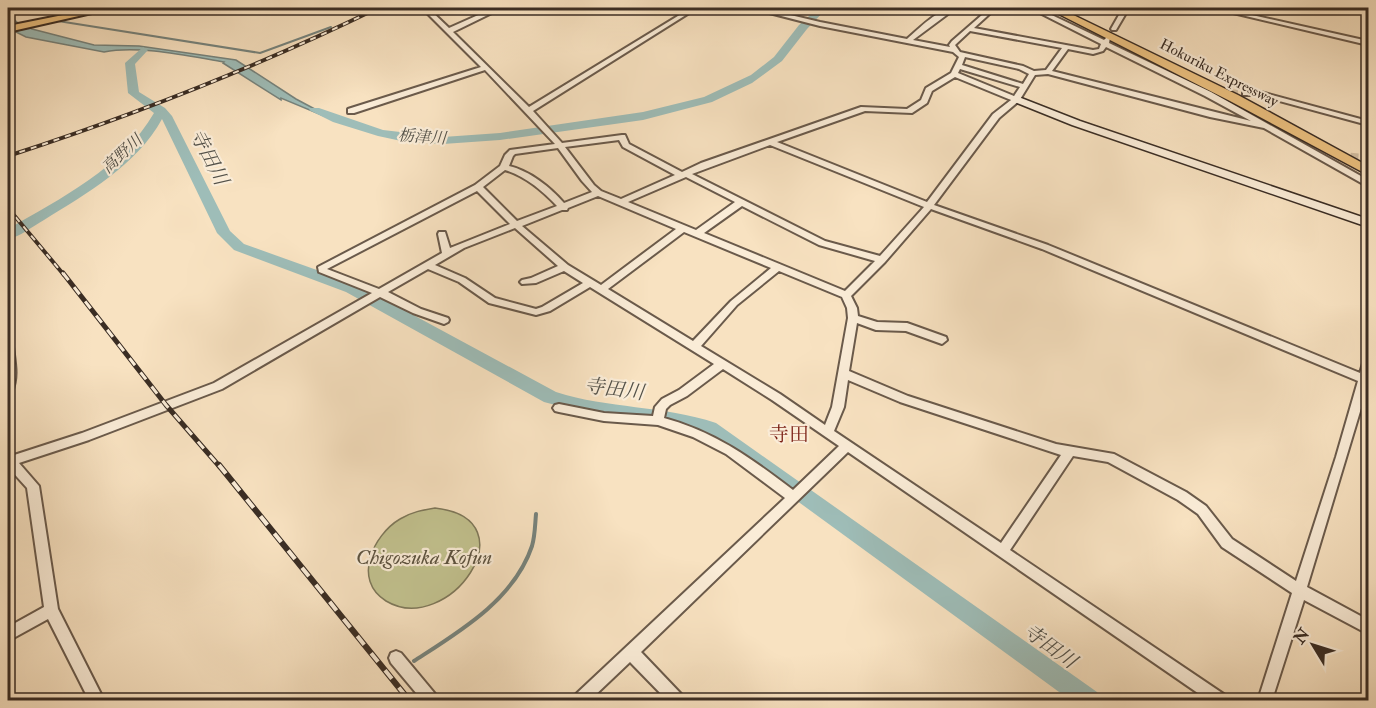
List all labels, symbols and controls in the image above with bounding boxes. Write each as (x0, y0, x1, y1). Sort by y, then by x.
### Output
street label: Hokuriku Expressway (1156, 35, 1282, 112)
water label: 寺田川 (184, 125, 235, 191)
water label: 栃津川 (397, 125, 449, 149)
water label: 高野川 (98, 129, 148, 178)
water label: 寺田川 (583, 373, 647, 405)
district label: 寺田 (769, 422, 809, 447)
park label: Chigozuka Kofun (356, 544, 492, 571)
north arrow (1283, 615, 1343, 675)
water label: 寺田川 (1018, 618, 1083, 675)
text: N (1289, 624, 1315, 649)

